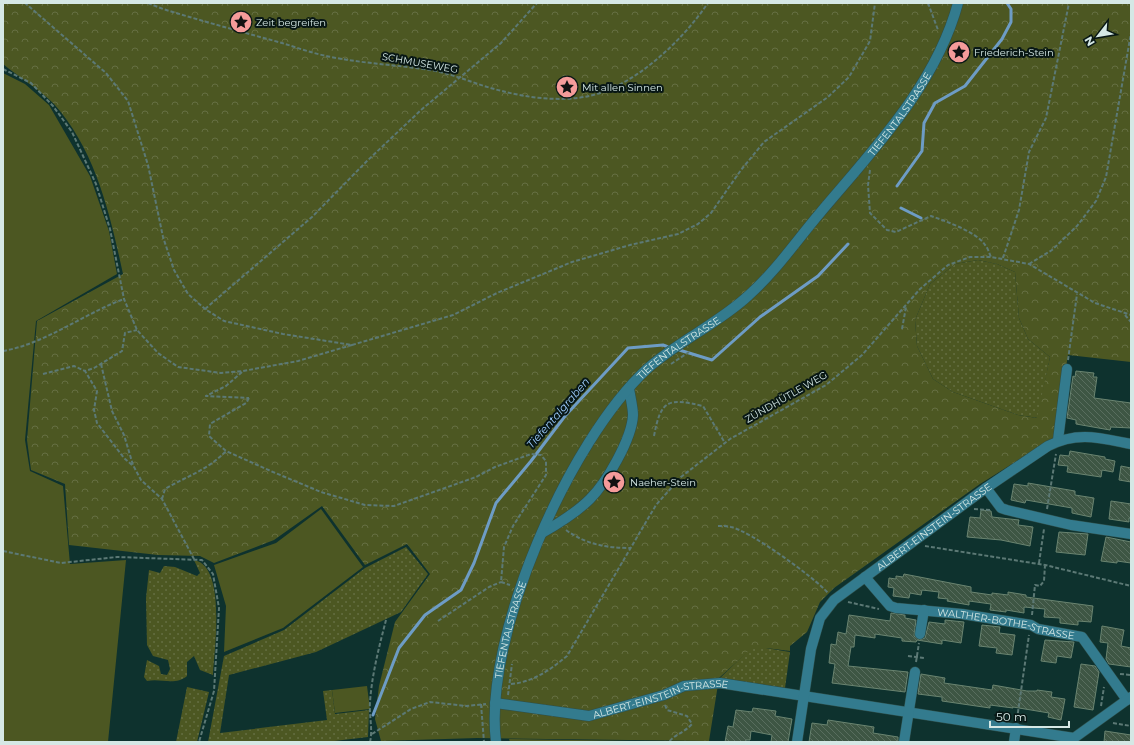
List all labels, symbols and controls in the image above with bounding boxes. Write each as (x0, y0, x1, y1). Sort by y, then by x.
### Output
place icon: Zeit begreifen (228, 9, 254, 35)
place label: Zeit begreifen (256, 16, 326, 29)
north arrow (1078, 16, 1118, 56)
text: N (1081, 34, 1098, 49)
place icon: Friederich-Stein (946, 39, 972, 65)
place label: Friederich-Stein (974, 46, 1054, 59)
street label: SCHMUSEWEG (381, 50, 459, 76)
street label: TIEFENTALSTRASSE (865, 69, 934, 159)
place icon: Mit allen Sinnen (554, 74, 580, 100)
place label: Mit allen Sinnen (582, 81, 663, 94)
street label: TIEFENTALSTRASSE (634, 313, 723, 382)
street label: ZÜNDHÜTLE WEG (742, 368, 830, 426)
water label: Tiefentalgraben (523, 375, 593, 451)
place icon: Naeher-Stein (601, 469, 627, 495)
place label: Naeher-Stein (630, 476, 696, 489)
street label: ALBERT-EINSTEIN-STRASSE (873, 480, 994, 573)
street label: TIEFENTALSTRASSE (491, 579, 529, 679)
street label: WALTHER-BOTHE-STRASSE (937, 605, 1076, 642)
street label: ALBERT-EINSTEIN-STRASSE (591, 676, 729, 721)
scale bar (990, 703, 1069, 729)
text: 50 m (996, 709, 1027, 724)

